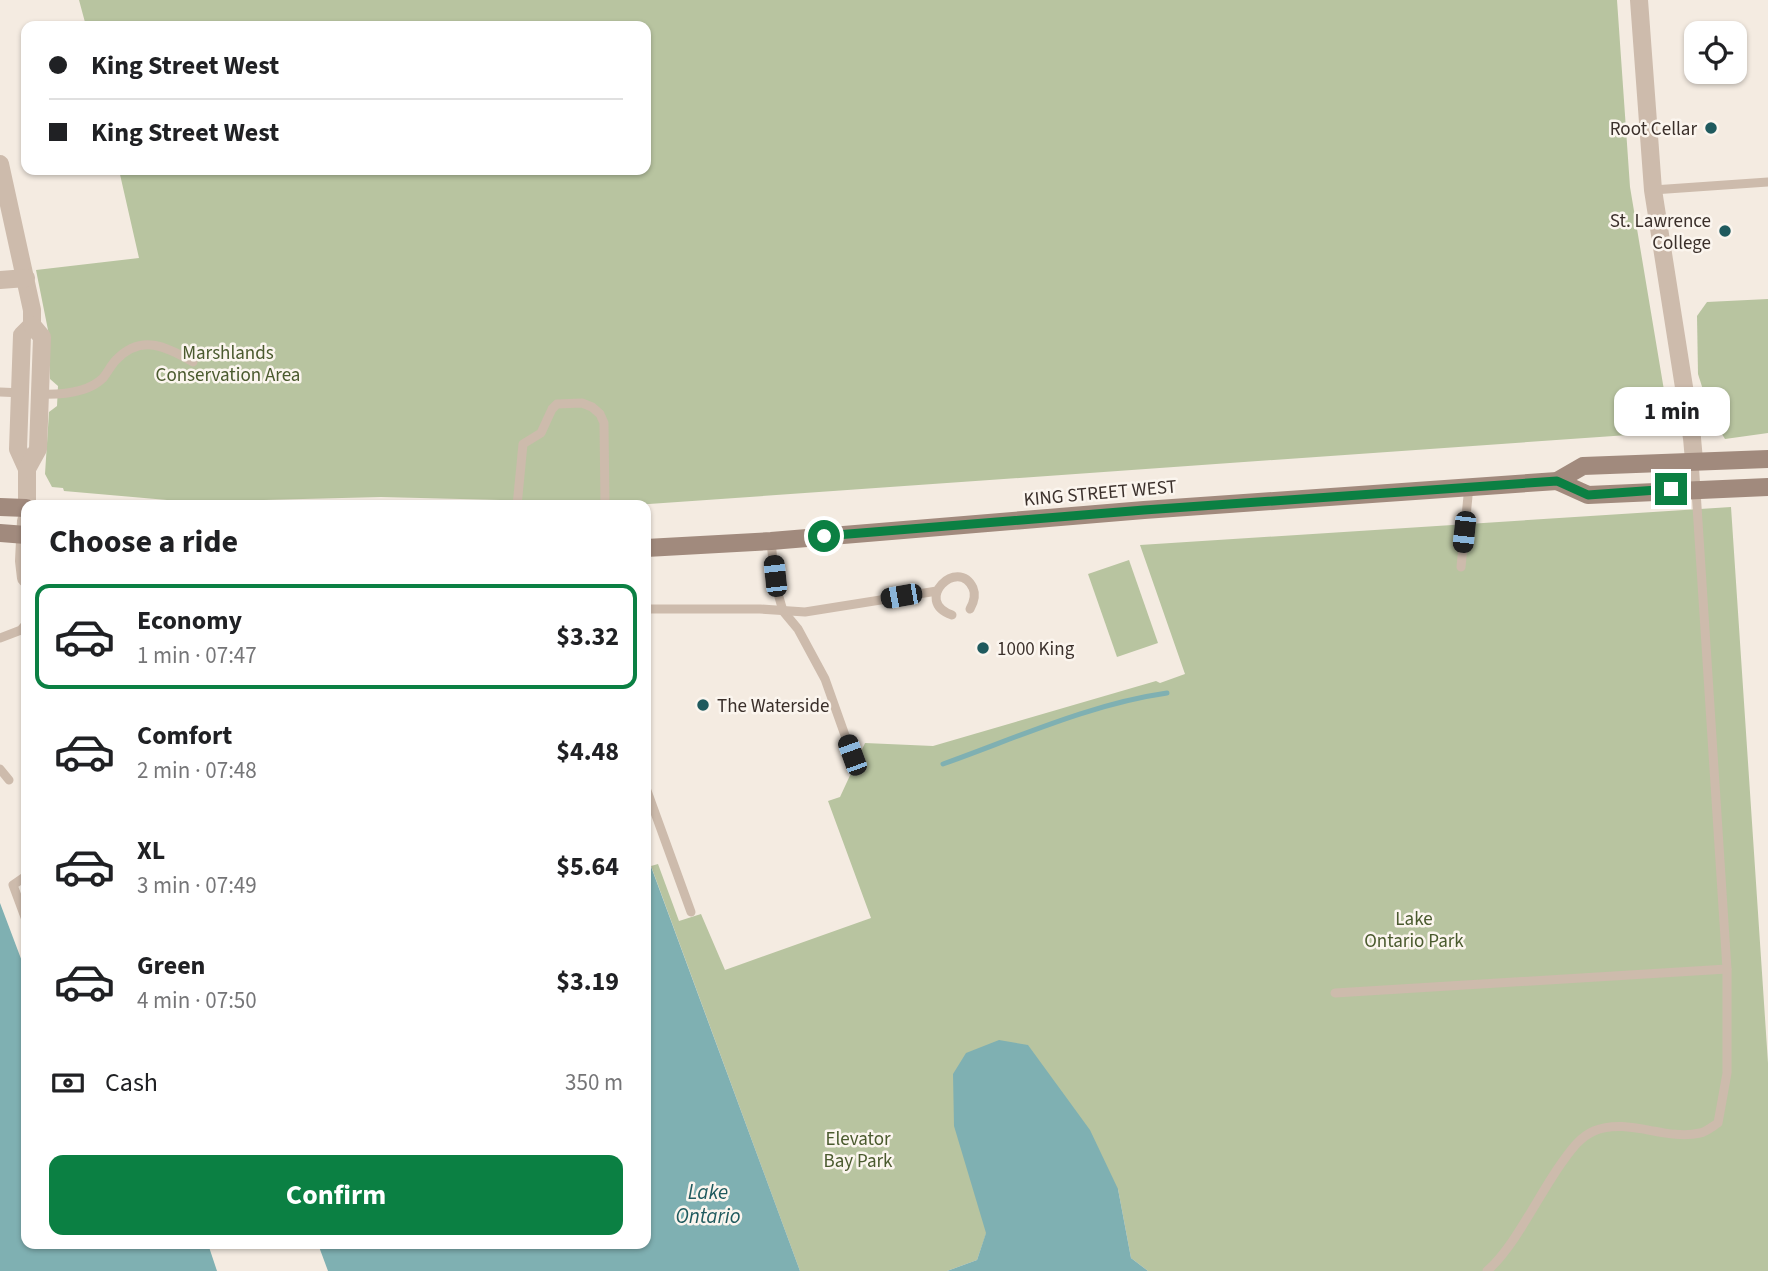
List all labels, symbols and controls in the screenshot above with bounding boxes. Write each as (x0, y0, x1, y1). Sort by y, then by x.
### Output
map controls (1684, 21, 1747, 84)
button: locate (1684, 21, 1747, 84)
text: King Street West (91, 47, 279, 84)
text: King Street West (91, 114, 279, 151)
place label: Root Cellar (1610, 116, 1697, 143)
marker: Root Cellar (1703, 120, 1719, 136)
place label: St. Lawrence College (1610, 208, 1711, 257)
marker: St. Lawrence College (1717, 223, 1733, 239)
park label: Marshlands Conservation Area (156, 340, 300, 389)
callout: 1 min (1613, 388, 1729, 436)
text: 1 min (1644, 395, 1700, 428)
street label: KING STREET WEST (1023, 473, 1178, 514)
route end (1655, 473, 1687, 505)
car (1452, 510, 1477, 554)
text: Choose a ride (49, 519, 238, 565)
route start (808, 520, 840, 552)
car (763, 554, 788, 598)
car (879, 582, 924, 610)
text: Economy (137, 602, 242, 639)
icon: car (53, 605, 116, 668)
text: $3.32 (556, 618, 619, 655)
place label: 1000 King (997, 636, 1075, 663)
text: 1 min · 07:47 (137, 639, 257, 672)
marker: 1000 King (975, 640, 991, 656)
place label: The Waterside (717, 693, 829, 720)
marker: The Waterside (695, 697, 711, 713)
text: Comfort (137, 717, 232, 754)
icon: car (53, 720, 116, 783)
car (835, 732, 870, 778)
text: $4.48 (556, 733, 619, 770)
text: 2 min · 07:48 (137, 754, 257, 787)
text: XL (137, 832, 165, 869)
icon: car (53, 835, 116, 898)
text: $5.64 (556, 848, 619, 885)
text: 3 min · 07:49 (137, 869, 257, 902)
park label: Lake Ontario Park (1364, 906, 1464, 955)
text: Green (137, 947, 205, 984)
icon: car (53, 950, 116, 1013)
text: $3.19 (556, 963, 619, 1000)
text: 4 min · 07:50 (137, 984, 257, 1017)
icon: cash (49, 1064, 87, 1102)
text: Cash (105, 1064, 158, 1101)
text: 350 m (565, 1066, 623, 1099)
park label: Elevator Bay Park (824, 1126, 893, 1175)
button: Confirm (49, 1155, 623, 1235)
water label: Lake Ontario (675, 1177, 741, 1231)

